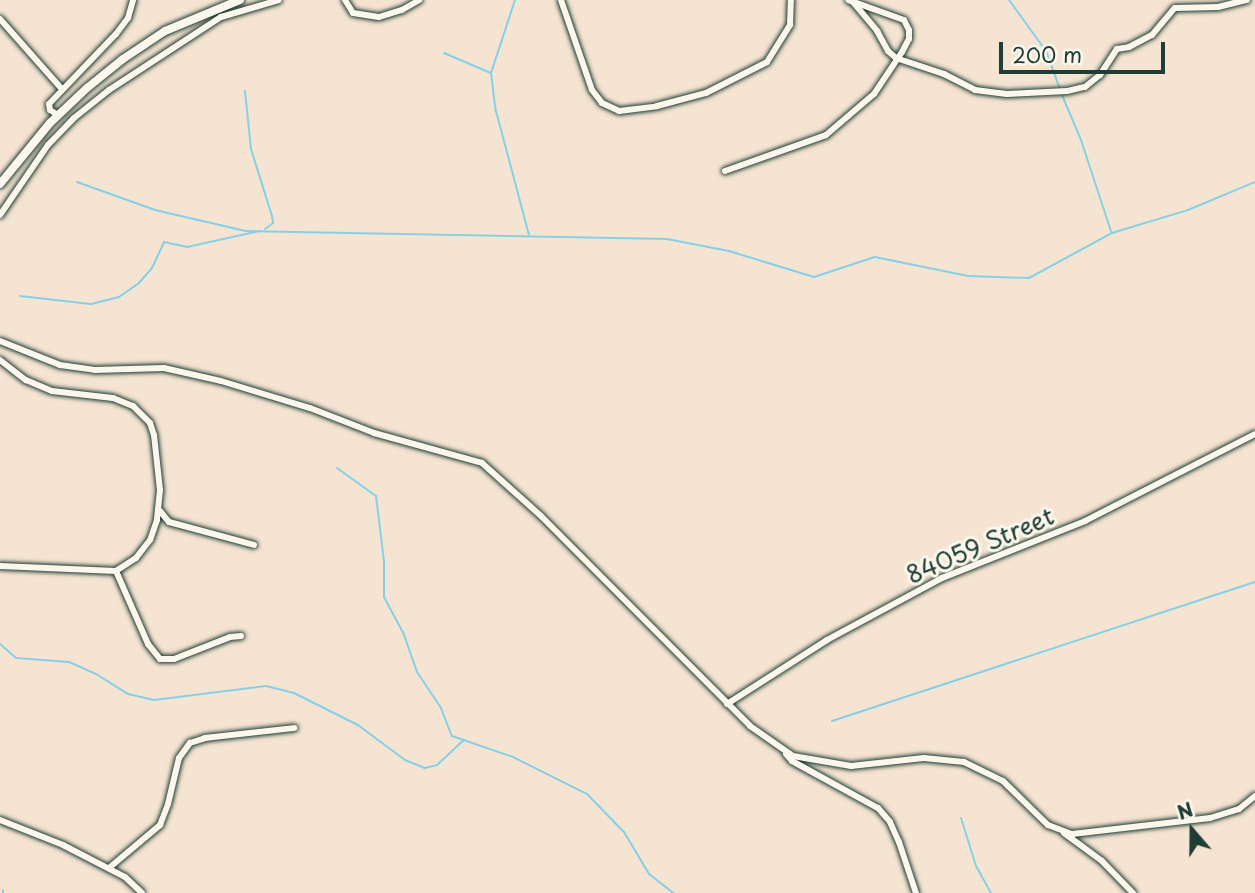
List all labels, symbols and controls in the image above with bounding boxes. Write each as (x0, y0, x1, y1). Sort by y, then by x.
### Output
scale bar (1003, 28, 1169, 72)
text: 200 m (1012, 38, 1082, 70)
street label: 84059 Street (902, 501, 1058, 589)
north arrow (1157, 795, 1227, 865)
text: N (1173, 795, 1197, 826)

